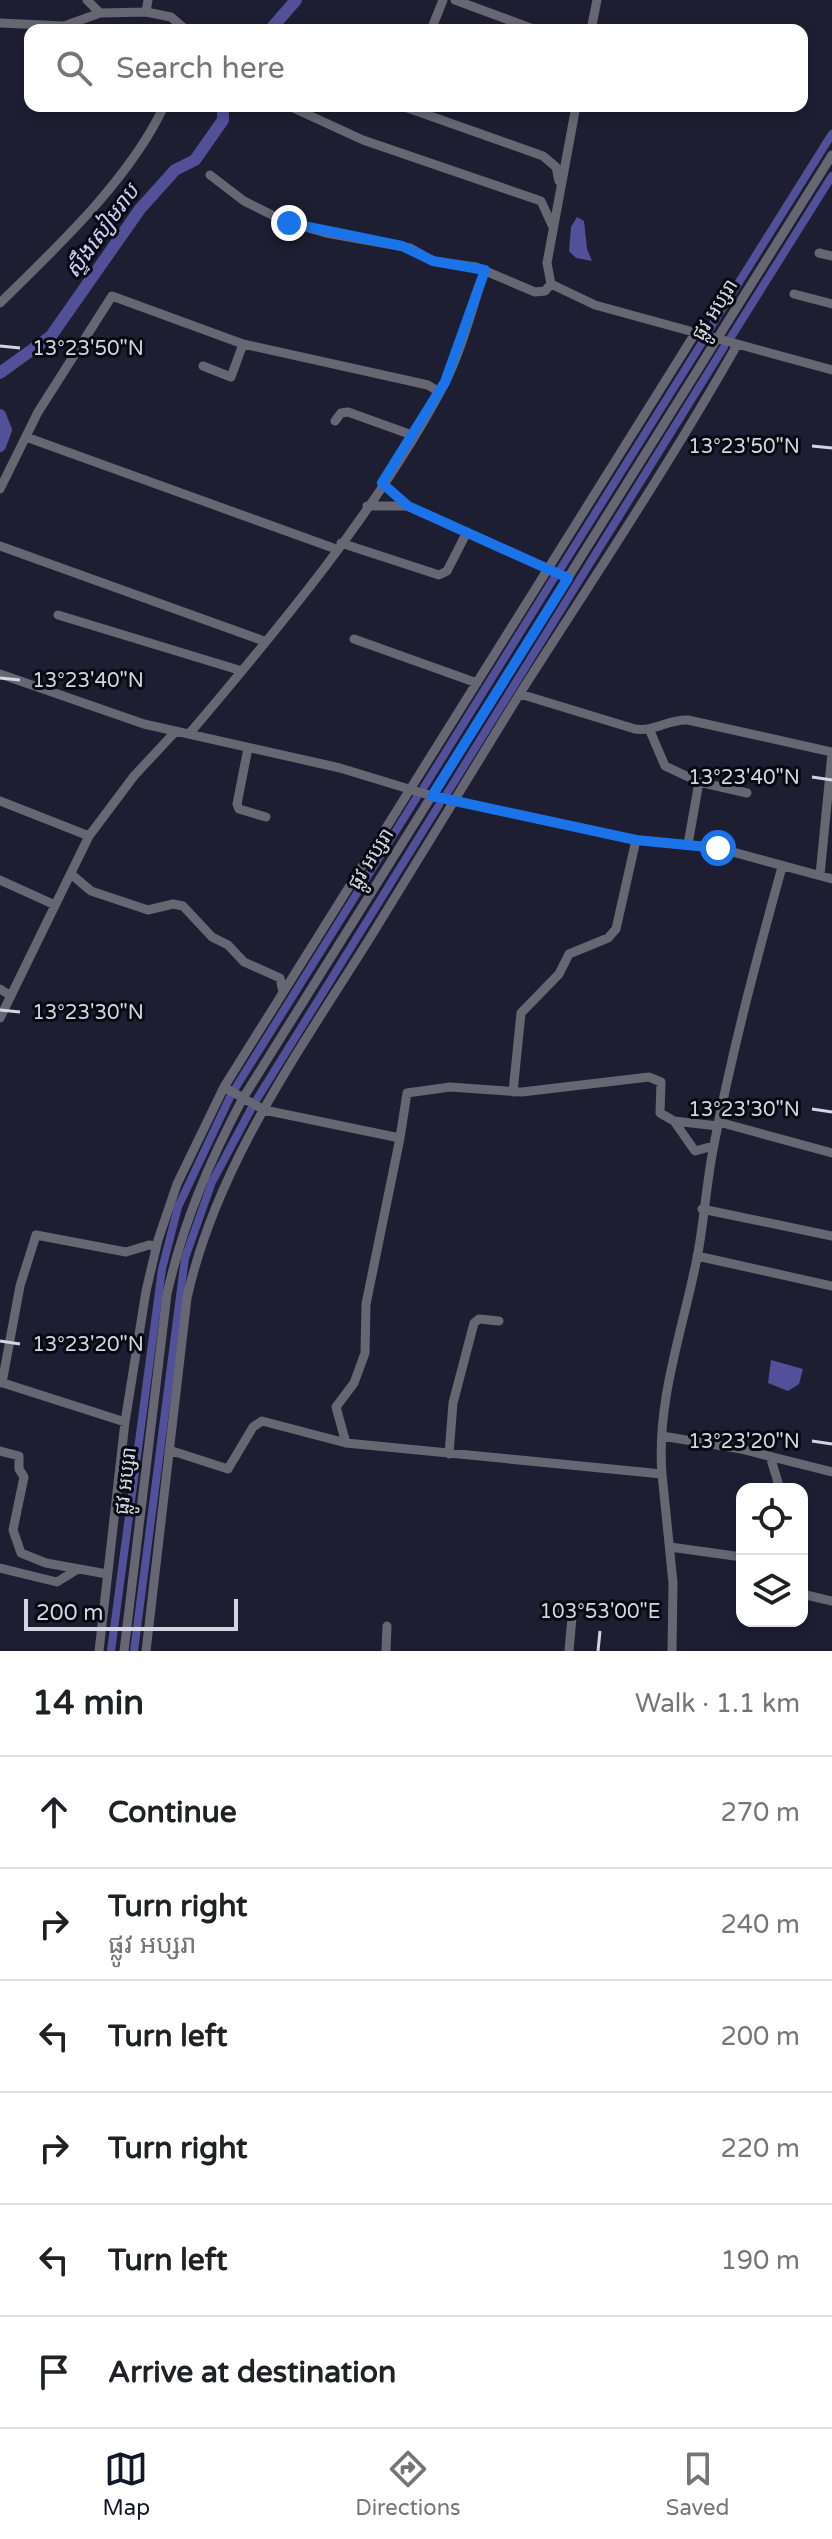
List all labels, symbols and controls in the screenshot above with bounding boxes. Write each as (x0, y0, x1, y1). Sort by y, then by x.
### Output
search box (24, 24, 808, 112)
icon: search (52, 46, 96, 90)
text: Search here (116, 50, 285, 87)
water label: ស្ទឹងសៀមរាប (58, 176, 146, 283)
route end (271, 205, 307, 241)
street label: ផ្លូវ អប្សរា (687, 275, 748, 348)
text: 13°23'50"N (32, 337, 144, 361)
text: 13°23'50"N (688, 435, 800, 459)
text: 13°23'40"N (32, 669, 144, 693)
text: 13°23'40"N (688, 766, 800, 790)
street label: ផ្លូវ អប្សរា (343, 824, 404, 897)
route start (700, 830, 736, 866)
text: 13°23'30"N (32, 1001, 144, 1025)
text: 13°23'30"N (688, 1098, 800, 1122)
text: 13°23'20"N (32, 1333, 144, 1357)
text: 13°23'20"N (688, 1430, 800, 1454)
street label: ផ្លូវ អប្សរា (110, 1446, 148, 1517)
map controls (736, 1483, 808, 1627)
button: locate (736, 1483, 808, 1555)
button: layers (736, 1555, 808, 1627)
scale bar (24, 1595, 238, 1631)
text: 200 m (36, 1600, 103, 1626)
text: 103°53'00"E (540, 1600, 660, 1624)
text: 14 min (32, 1683, 144, 1724)
text: Walk · 1.1 km (635, 1688, 800, 1719)
icon: ahead (32, 1790, 76, 1834)
text: Continue (108, 1794, 237, 1831)
text: 270 m (720, 1797, 800, 1828)
text: Turn right (108, 1888, 248, 1925)
icon: right (32, 1902, 76, 1946)
text: 240 m (720, 1909, 800, 1940)
text: ផ្លូវ អប្សរា (108, 1929, 197, 1960)
icon: left (32, 2014, 76, 2058)
text: Turn left (108, 2018, 227, 2055)
text: 200 m (720, 2021, 800, 2052)
icon: right (32, 2126, 76, 2170)
text: Turn right (108, 2130, 248, 2167)
text: 220 m (720, 2133, 800, 2164)
icon: left (32, 2238, 76, 2282)
text: Turn left (108, 2242, 227, 2279)
text: 190 m (720, 2245, 800, 2276)
icon: arrive (32, 2350, 76, 2394)
text: Arrive at destination (108, 2354, 396, 2391)
tab: Map (103, 2447, 150, 2521)
tab: Directions (355, 2447, 461, 2521)
tab: Saved (666, 2447, 729, 2521)

